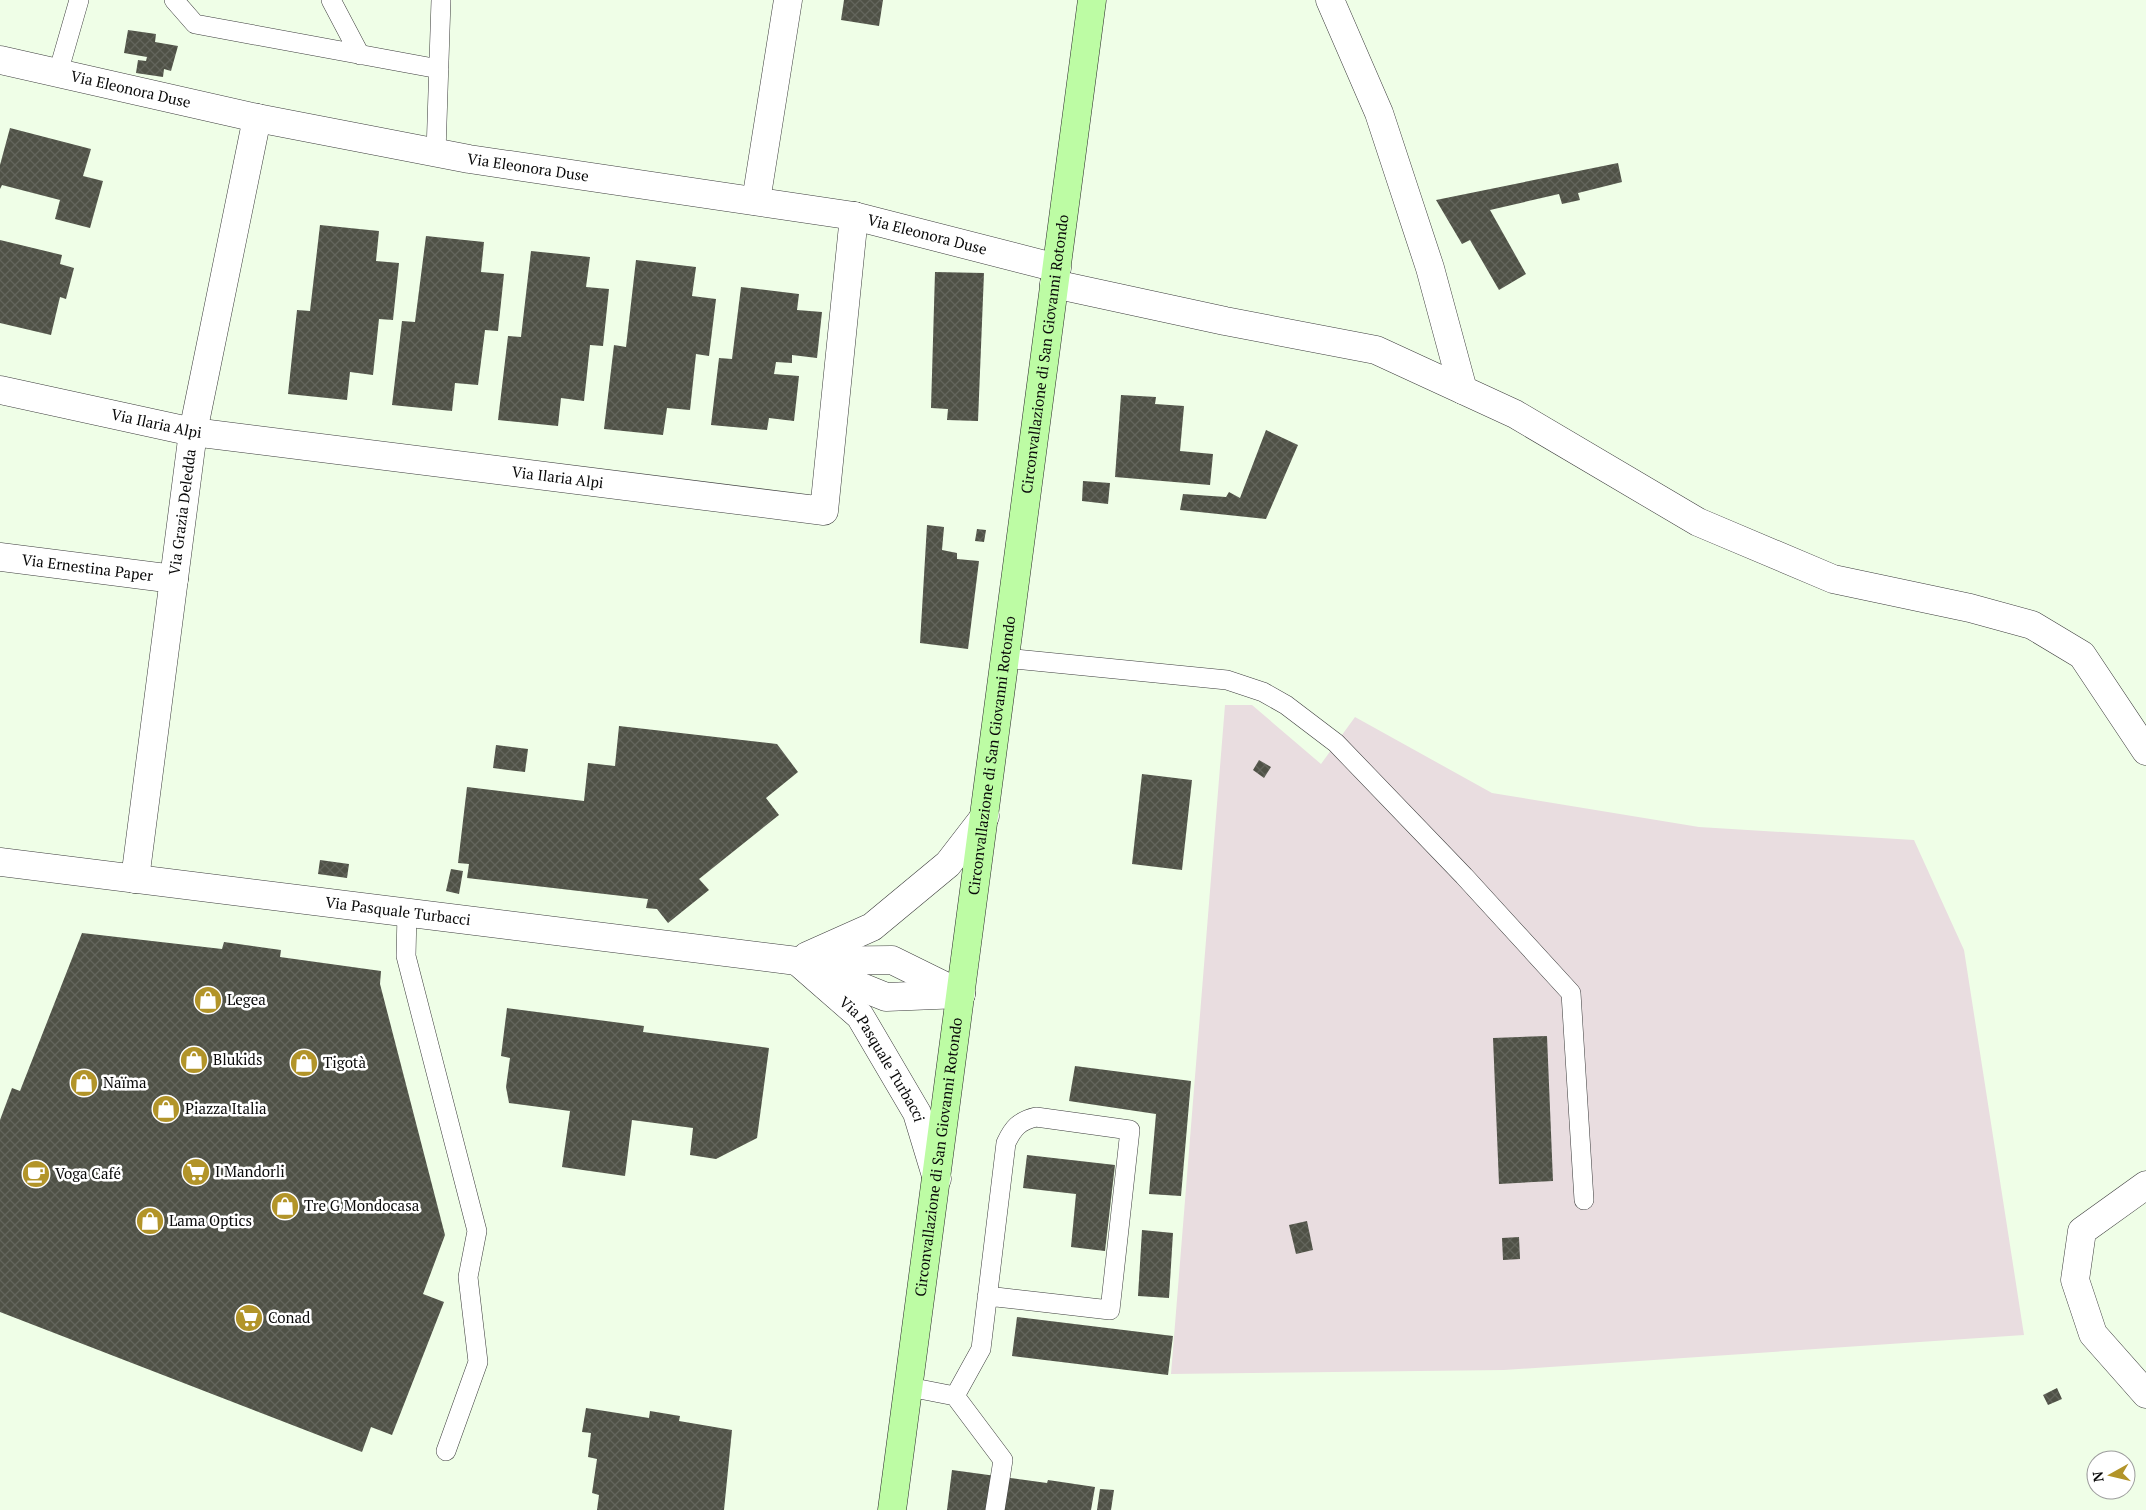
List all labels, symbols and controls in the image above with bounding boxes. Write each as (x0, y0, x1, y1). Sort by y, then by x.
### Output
street label: Via Eleonora Duse (69, 65, 193, 112)
street label: Via Eleonora Duse (466, 148, 590, 186)
street label: Via Eleonora Duse (865, 209, 989, 259)
street label: Circonvallazione di San Giovanni Rotondo (1016, 213, 1073, 495)
street label: Via Ilaria Alpi (109, 403, 203, 442)
street label: Via Grazia Deledda (164, 447, 200, 576)
street label: Via Ilaria Alpi (511, 461, 605, 492)
street label: Via Ernestina Paper (21, 549, 154, 585)
street label: Circonvallazione di San Giovanni Rotondo (963, 615, 1019, 896)
street label: Via Pasquale Turbacci (324, 891, 472, 929)
shop icon: Legea (193, 985, 223, 1015)
place label: Legea (227, 989, 266, 1009)
street label: Via Pasquale Turbacci (835, 991, 930, 1124)
street label: Circonvallazione di San Giovanni Rotondo (909, 1016, 966, 1298)
shop icon: Blukids (179, 1045, 209, 1075)
shop icon: Tigotà (289, 1048, 319, 1078)
place label: Blukids (213, 1049, 262, 1069)
place label: Tigotà (323, 1052, 366, 1072)
shop icon: Naïma (69, 1068, 99, 1098)
place label: Naïma (103, 1072, 147, 1092)
shop icon: Piazza Italia (151, 1094, 181, 1124)
place label: Piazza Italia (185, 1098, 267, 1118)
supermarket icon: I Mandorli (181, 1157, 211, 1187)
cafe icon: Voga Café (21, 1159, 51, 1189)
place label: I Mandorli (215, 1161, 285, 1181)
place label: Voga Café (55, 1163, 121, 1183)
shop icon: Tre G Mondocasa (270, 1191, 300, 1221)
place label: Tre G Mondocasa (304, 1195, 420, 1215)
shop icon: Lama Optics (135, 1206, 165, 1236)
place label: Lama Optics (169, 1210, 252, 1230)
supermarket icon: Conad (234, 1303, 264, 1333)
place label: Conad (268, 1307, 310, 1327)
north arrow (2086, 1450, 2136, 1500)
text: N (2087, 1470, 2108, 1483)

